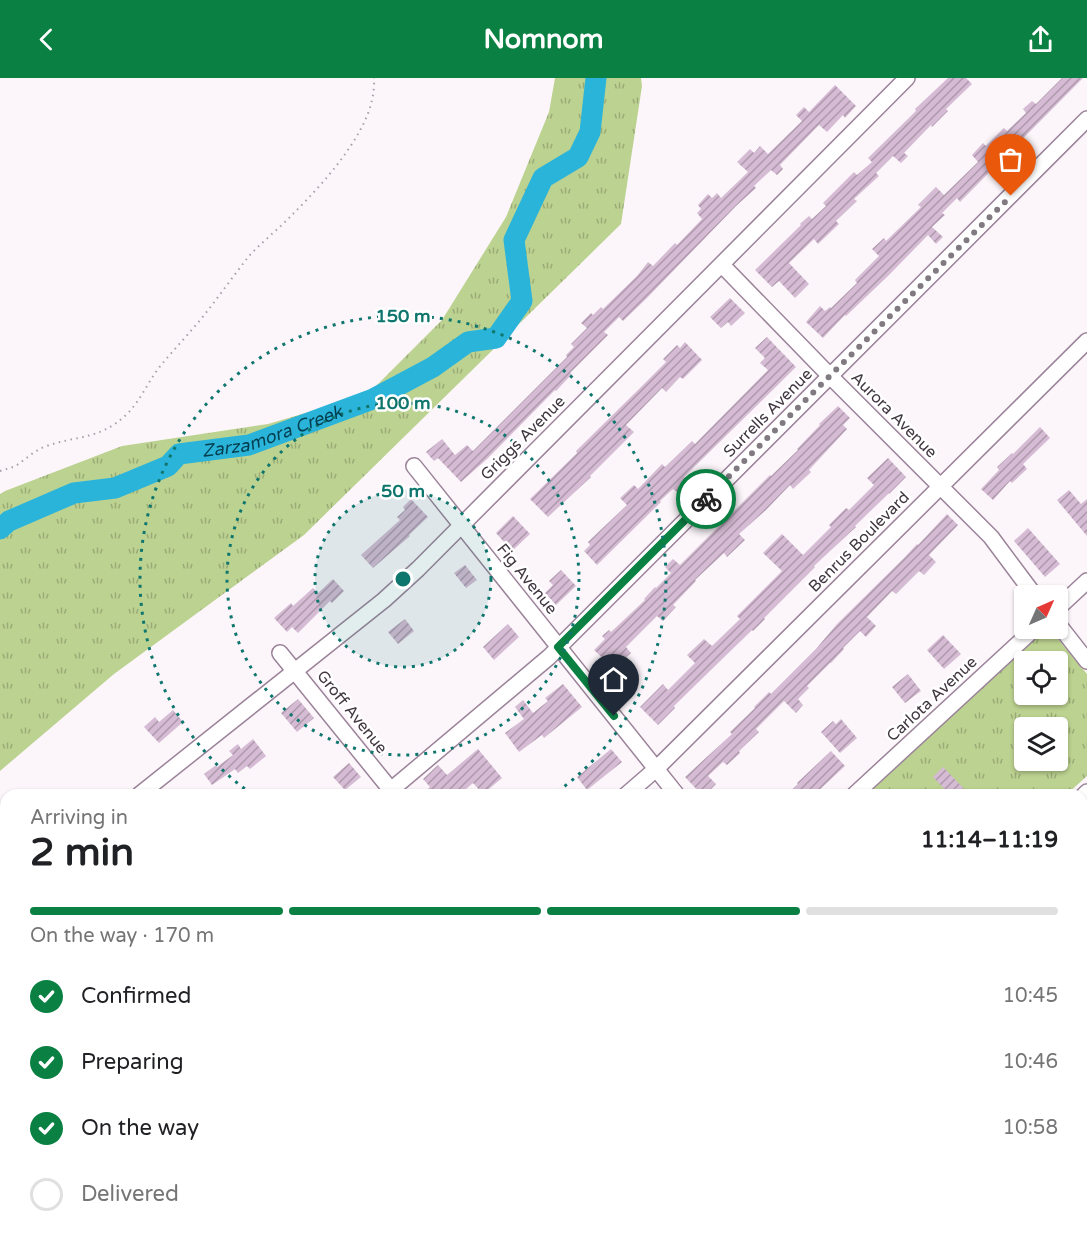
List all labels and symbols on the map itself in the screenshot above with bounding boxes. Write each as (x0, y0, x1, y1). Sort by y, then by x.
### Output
pin (985, 134, 1036, 196)
text: 150 m (375, 305, 431, 327)
street label: Surrells Avenue (719, 364, 817, 462)
street label: Aurora Avenue (847, 368, 941, 462)
street label: Griggs Avenue (476, 391, 570, 485)
text: 100 m (375, 392, 431, 414)
water label: Zarzamora Creek (201, 400, 346, 462)
courier (676, 469, 736, 529)
text: 50 m (381, 480, 425, 502)
street label: Benrus Boulevard (804, 487, 914, 597)
street label: Fig Avenue (492, 540, 562, 618)
centre of rings (393, 569, 413, 589)
north arrow (1014, 585, 1068, 639)
street label: Carlota Avenue (883, 652, 981, 746)
pin (588, 654, 639, 716)
street label: Groff Avenue (312, 666, 392, 758)

